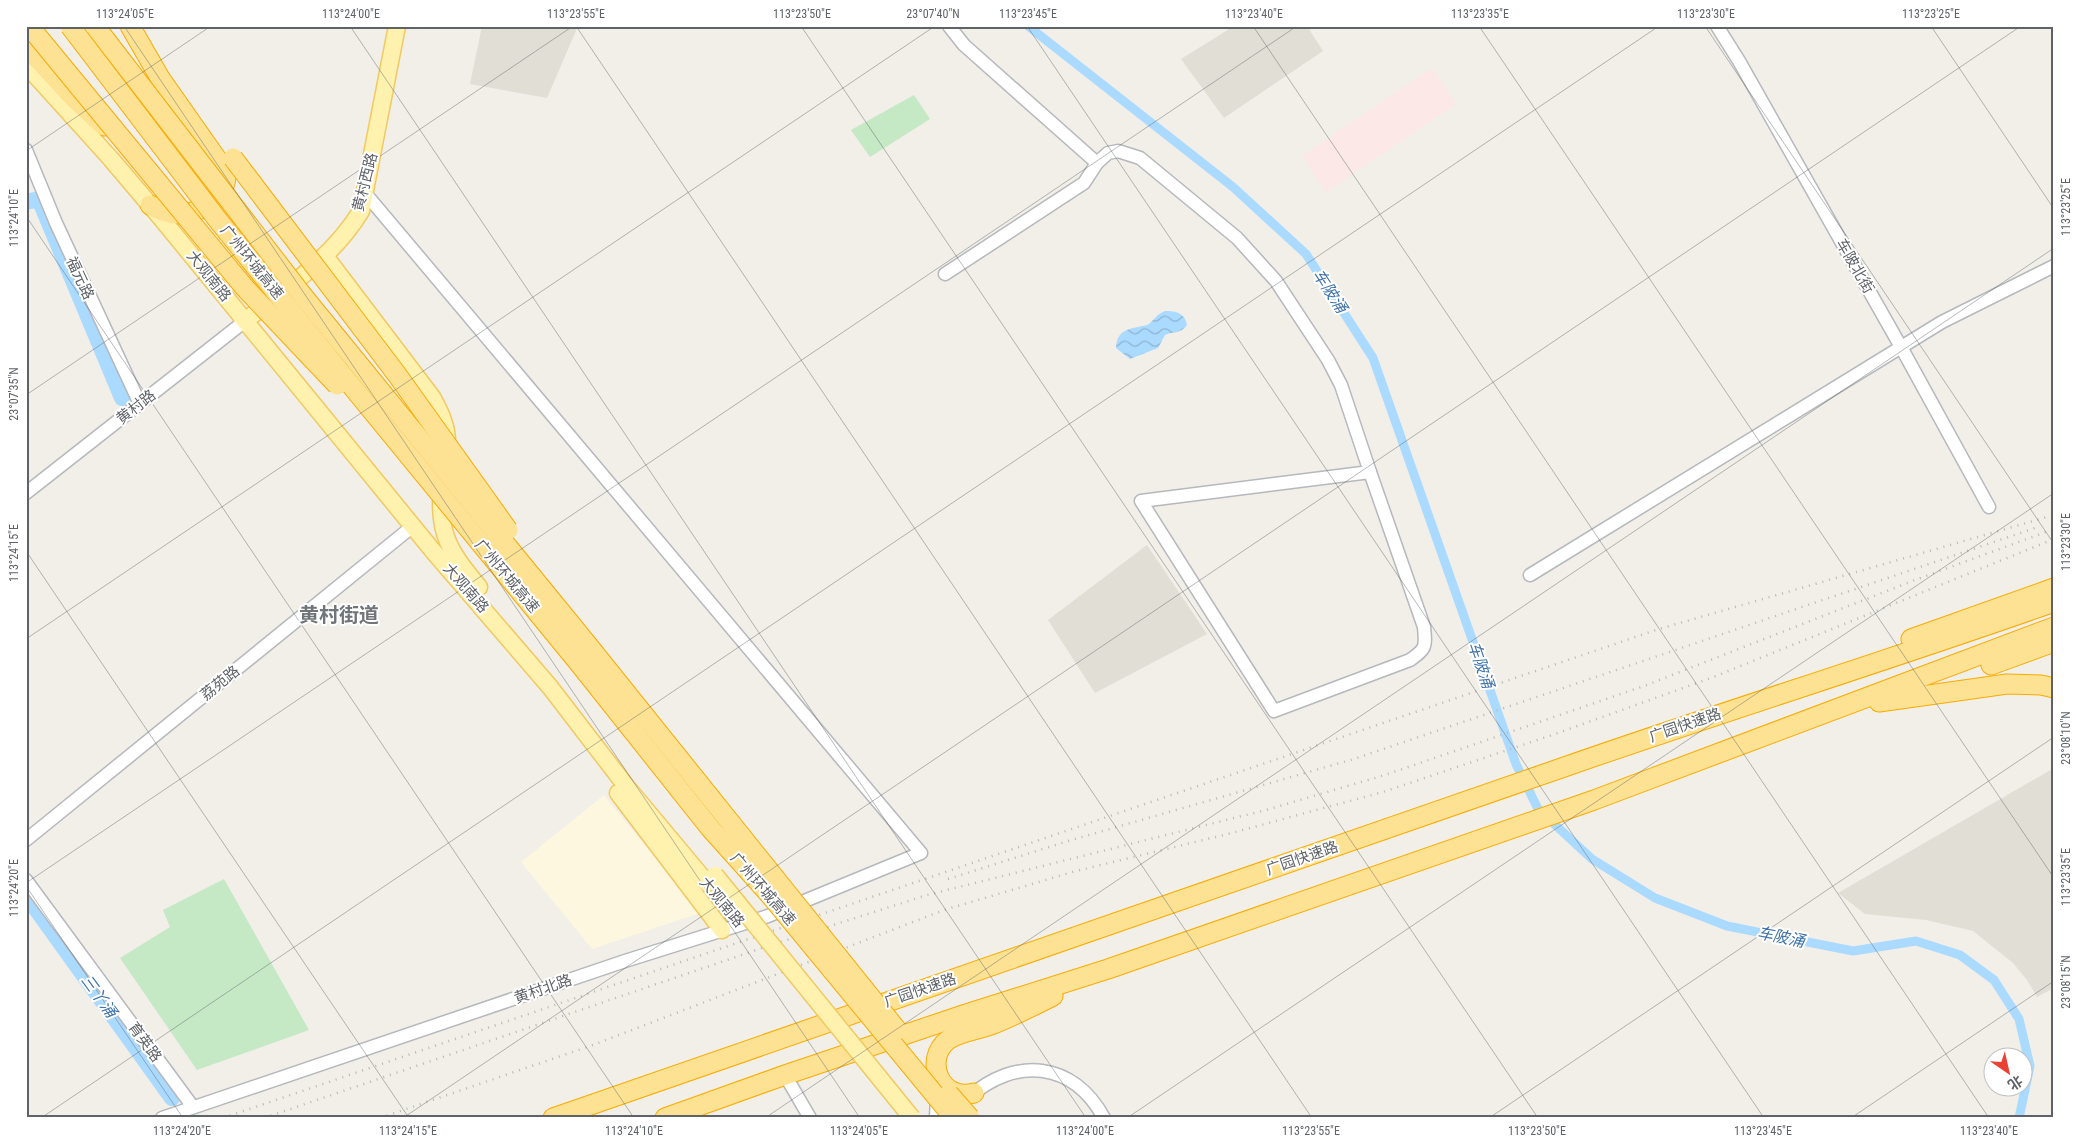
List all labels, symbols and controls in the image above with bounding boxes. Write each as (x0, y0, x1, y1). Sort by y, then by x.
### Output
text: 113°24'05"E (96, 7, 154, 21)
text: 113°24'00"E (322, 7, 380, 21)
text: 113°23'55"E (547, 7, 605, 21)
text: 113°23'50"E (773, 7, 831, 21)
text: 23°07'40"N (906, 7, 960, 21)
text: 113°23'45"E (999, 7, 1057, 21)
text: 113°23'40"E (1225, 7, 1283, 21)
text: 113°23'35"E (1451, 7, 1509, 21)
text: 113°23'30"E (1677, 7, 1735, 21)
text: 113°23'25"E (1902, 7, 1960, 21)
street label: 黄村西路 (349, 151, 381, 213)
text: 113°23'25"E (2059, 178, 2073, 236)
text: 113°24'10"E (7, 189, 21, 247)
street label: 广州环城高速 (217, 221, 287, 303)
street label: 车陂北街 (1832, 236, 1878, 296)
street label: 大观南路 (183, 247, 235, 305)
street label: 福元路 (62, 254, 98, 302)
water label: 车陂涌 (1309, 266, 1352, 318)
text: 23°07'35"N (7, 367, 21, 421)
street label: 黄村路 (113, 386, 159, 428)
text: 113°23'30"E (2059, 513, 2073, 571)
text: 113°24'15"E (7, 524, 21, 582)
street label: 广州环城高速 (471, 536, 543, 616)
street label: 大观南路 (440, 559, 492, 617)
district label: 黄村街道 (299, 603, 379, 627)
water label: 车陂涌 (1464, 639, 1498, 693)
street label: 荔苑路 (197, 662, 243, 704)
street label: 广园快速路 (1647, 704, 1723, 746)
text: 23°08'10"N (2059, 711, 2073, 765)
street label: 广园快速路 (1264, 837, 1340, 879)
text: 113°23'35"E (2059, 848, 2073, 906)
street label: 广州环城高速 (727, 849, 799, 929)
text: 113°24'20"E (7, 859, 21, 917)
street label: 大观南路 (696, 873, 748, 931)
water label: 车陂涌 (1756, 923, 1808, 951)
text: 23°08'15"N (2059, 955, 2073, 1009)
street label: 广园快速路 (882, 969, 958, 1011)
water label: 三丫涌 (77, 971, 122, 1023)
street label: 黄村北路 (512, 971, 574, 1007)
street label: 育英路 (124, 1019, 166, 1065)
north arrow (1982, 1046, 2032, 1096)
text: 北 (2005, 1072, 2026, 1093)
text: 113°24'20"E (153, 1124, 211, 1138)
text: 113°24'15"E (379, 1124, 437, 1138)
text: 113°24'10"E (605, 1124, 663, 1138)
text: 113°24'05"E (830, 1124, 888, 1138)
text: 113°24'00"E (1056, 1124, 1114, 1138)
text: 113°23'55"E (1282, 1124, 1340, 1138)
text: 113°23'50"E (1508, 1124, 1566, 1138)
text: 113°23'45"E (1734, 1124, 1792, 1138)
text: 113°23'40"E (1960, 1124, 2018, 1138)

